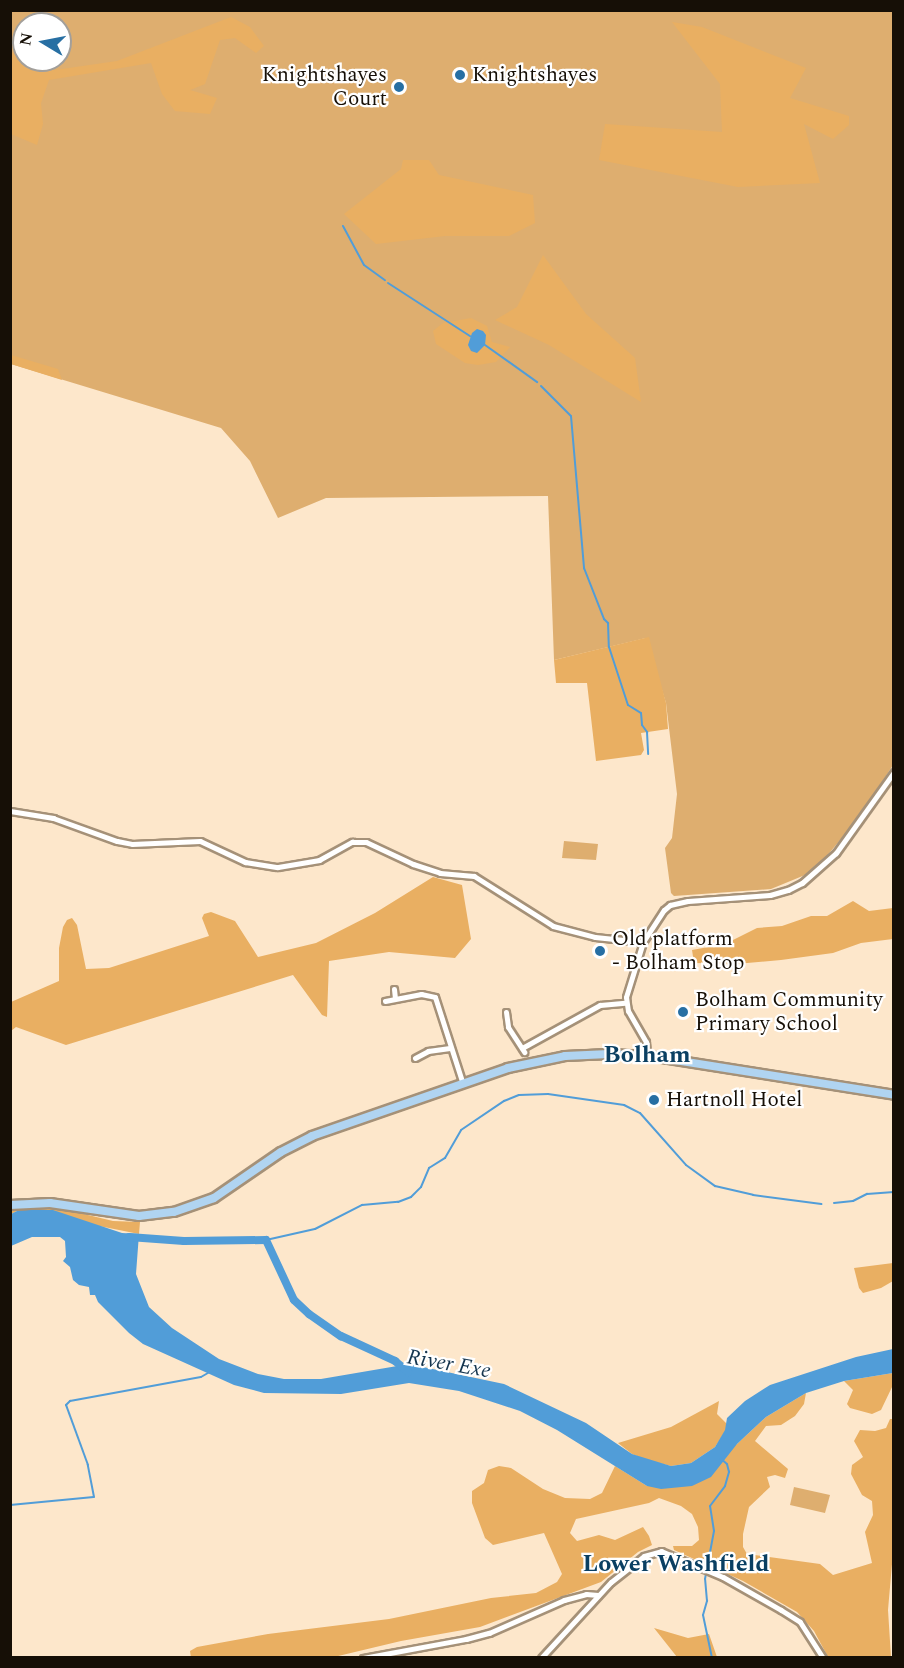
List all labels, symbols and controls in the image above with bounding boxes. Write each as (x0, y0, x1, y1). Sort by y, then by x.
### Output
north arrow (12, 12, 72, 72)
text: N (13, 31, 39, 48)
place label: Knightshayes Court (262, 62, 387, 112)
place label: Knightshayes (472, 62, 597, 88)
marker: Knightshayes (453, 68, 467, 82)
marker: Knightshayes Court (392, 80, 406, 94)
place label: Old platform - Bolham Stop (612, 926, 744, 976)
marker: Old platform - Bolham Stop (593, 944, 607, 958)
place label: Bolham Community Primary School (695, 987, 883, 1037)
marker: Bolham Community Primary School (676, 1005, 690, 1019)
district label: Bolham (603, 1042, 691, 1070)
place label: Hartnoll Hotel (666, 1087, 803, 1113)
marker: Hartnoll Hotel (647, 1093, 661, 1107)
water label: River Exe (405, 1344, 493, 1384)
district label: Lower Washfield (583, 1551, 769, 1579)

